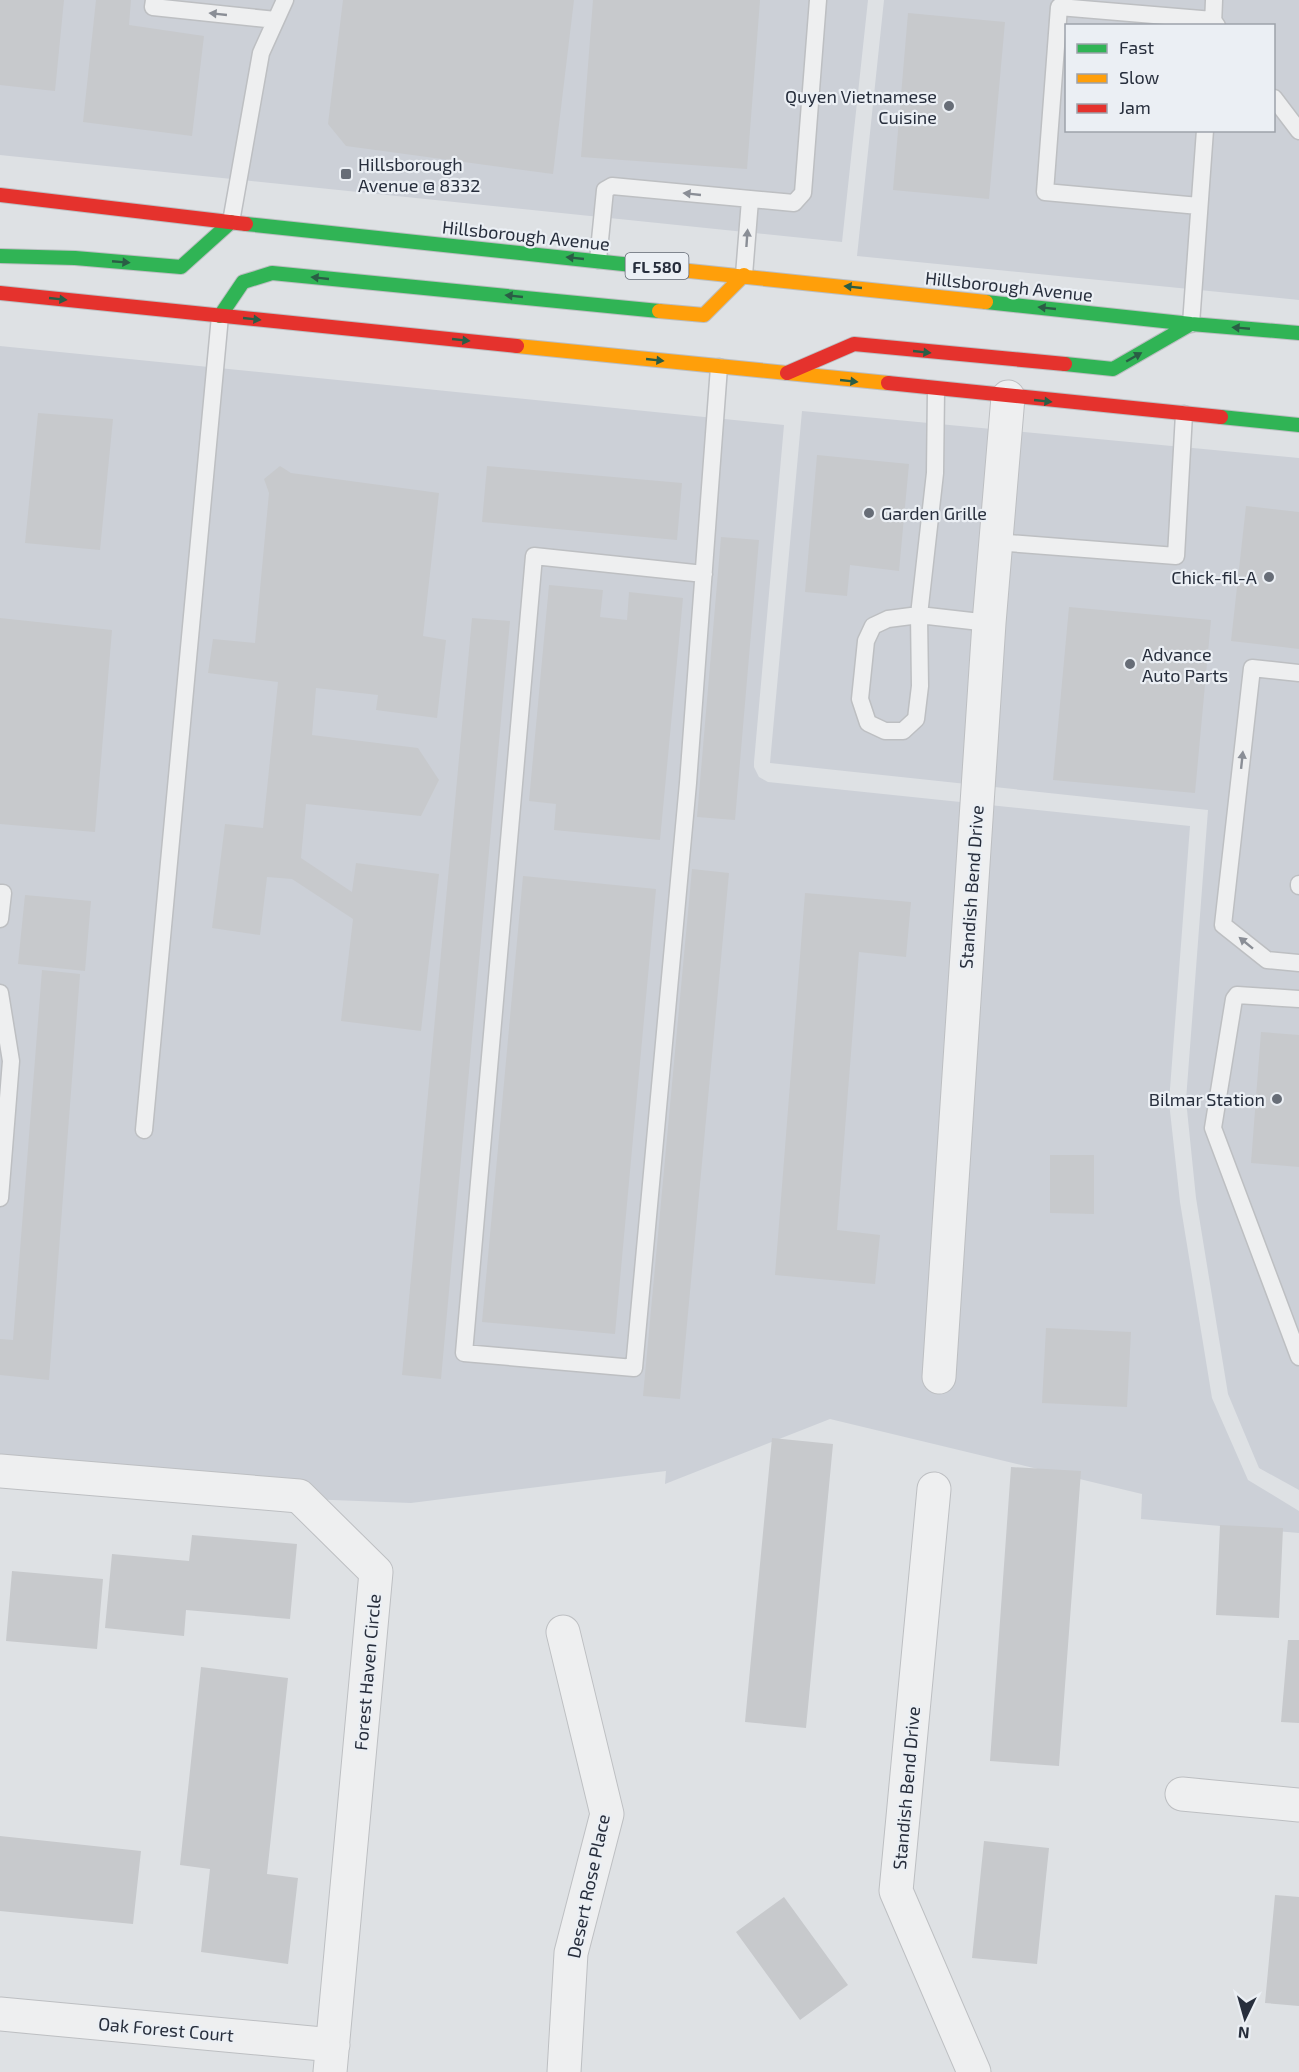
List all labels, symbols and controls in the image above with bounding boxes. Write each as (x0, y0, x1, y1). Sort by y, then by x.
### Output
one-way arrow (209, 9, 228, 19)
legend (1065, 24, 1275, 132)
text: Fast (1119, 36, 1154, 58)
text: Slow (1119, 66, 1160, 88)
place label: Quyen Vietnamese Cuisine (785, 85, 937, 128)
text: Jam (1119, 96, 1151, 118)
marker: Quyen Vietnamese Cuisine (942, 99, 956, 113)
place label: Hillsborough Avenue @ 8332 (358, 153, 480, 196)
marker: Hillsborough Avenue @ 8332 (339, 167, 353, 181)
one-way arrow (682, 189, 701, 199)
street label: Hillsborough Avenue (441, 215, 611, 255)
one-way arrow (742, 228, 752, 247)
one-way arrow (566, 253, 585, 263)
road number: FL 580 (626, 253, 688, 279)
one-way arrow (112, 257, 131, 266)
street label: Hillsborough Avenue (924, 266, 1094, 306)
one-way arrow (310, 273, 329, 283)
one-way arrow (843, 282, 862, 292)
one-way arrow (504, 291, 523, 301)
one-way arrow (49, 294, 68, 304)
one-way arrow (1037, 303, 1056, 313)
one-way arrow (243, 314, 262, 324)
one-way arrow (1231, 323, 1250, 333)
one-way arrow (452, 335, 471, 345)
one-way arrow (912, 347, 931, 357)
one-way arrow (1125, 352, 1142, 362)
one-way arrow (646, 356, 665, 365)
one-way arrow (840, 376, 859, 386)
one-way arrow (1034, 396, 1053, 406)
place label: Garden Grille (881, 502, 987, 524)
marker: Garden Grille (862, 506, 876, 520)
place label: Chick-fil-A (1171, 566, 1258, 588)
marker: Chick-fil-A (1262, 570, 1276, 584)
place label: Advance Auto Parts (1142, 643, 1228, 686)
marker: Advance Auto Parts (1123, 657, 1137, 671)
one-way arrow (1237, 751, 1247, 770)
street label: Standish Bend Drive (954, 804, 988, 970)
one-way arrow (1239, 938, 1254, 950)
place label: Bilmar Station (1149, 1088, 1265, 1110)
marker: Bilmar Station (1270, 1092, 1284, 1106)
street label: Forest Haven Circle (349, 1593, 385, 1751)
street label: Standish Bend Drive (888, 1705, 924, 1871)
street label: Desert Rose Place (562, 1812, 614, 1960)
north arrow (1215, 1988, 1275, 2048)
street label: Oak Forest Court (97, 2012, 235, 2046)
text: N (1237, 2023, 1250, 2043)

